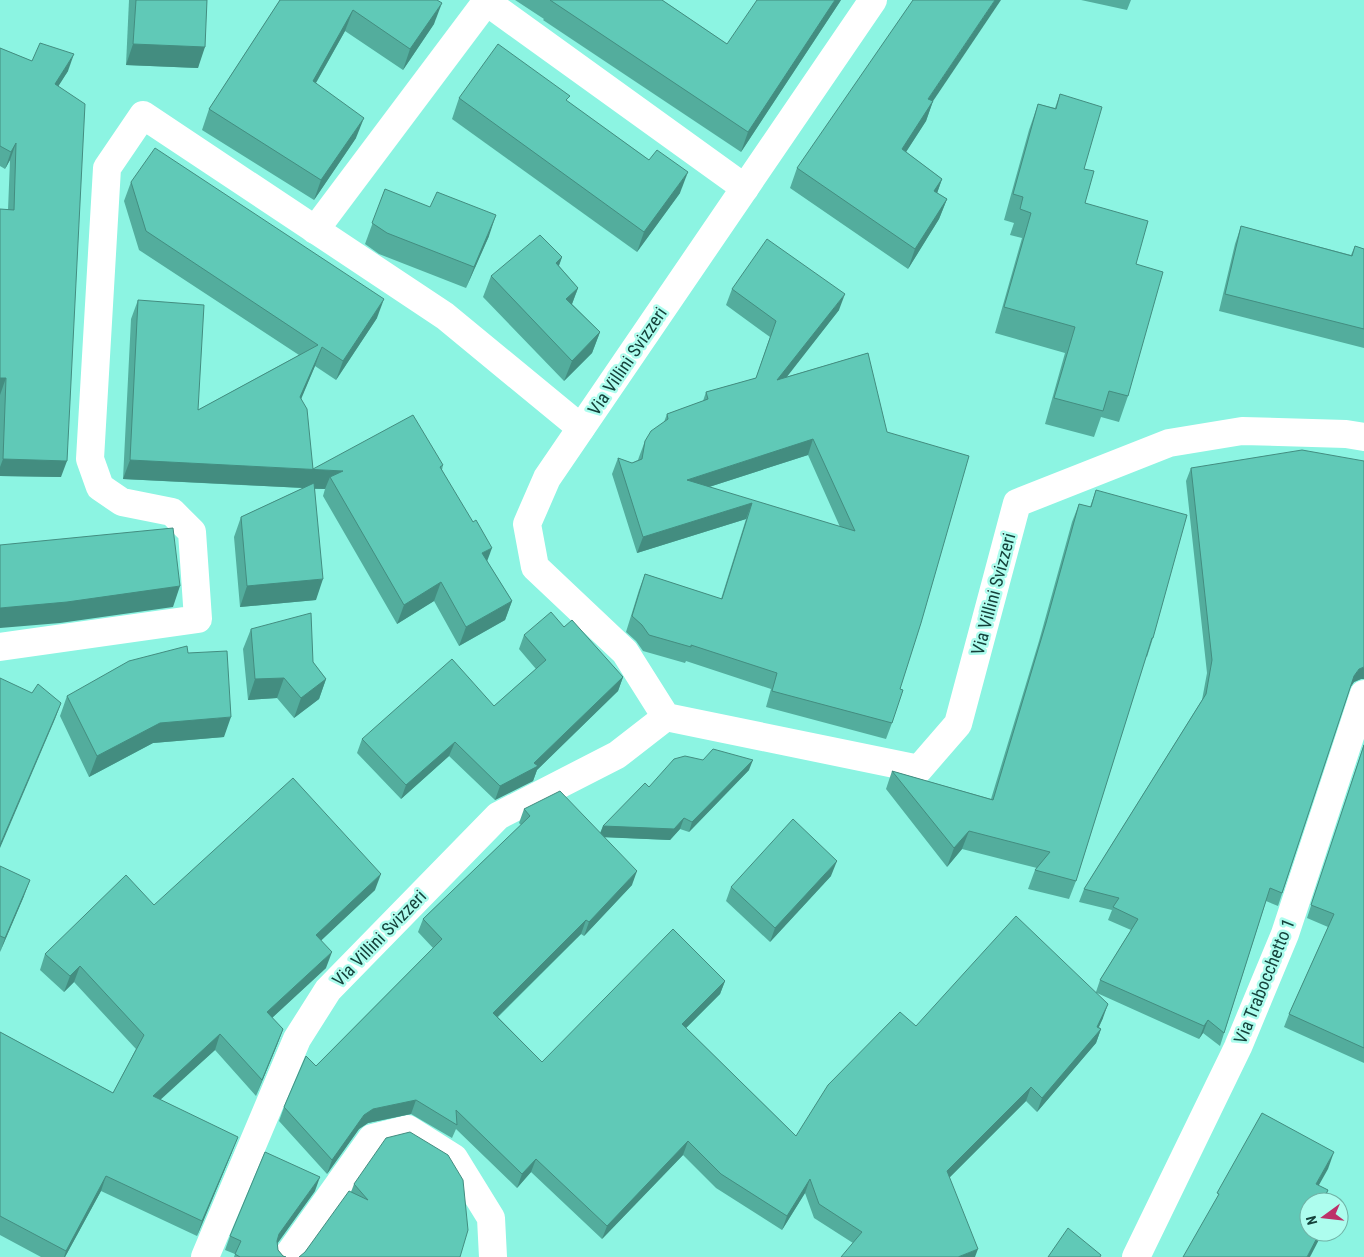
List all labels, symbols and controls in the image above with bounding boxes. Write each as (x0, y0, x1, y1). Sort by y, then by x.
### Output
street label: Via Villini Svizzeri (583, 303, 671, 419)
street label: Via Villini Svizzeri (967, 531, 1019, 657)
street label: Via Villini Svizzeri (328, 886, 430, 990)
street label: Via Trabocchetto 1 (1229, 915, 1299, 1047)
north arrow (1299, 1192, 1349, 1242)
text: N (1303, 1214, 1320, 1227)

